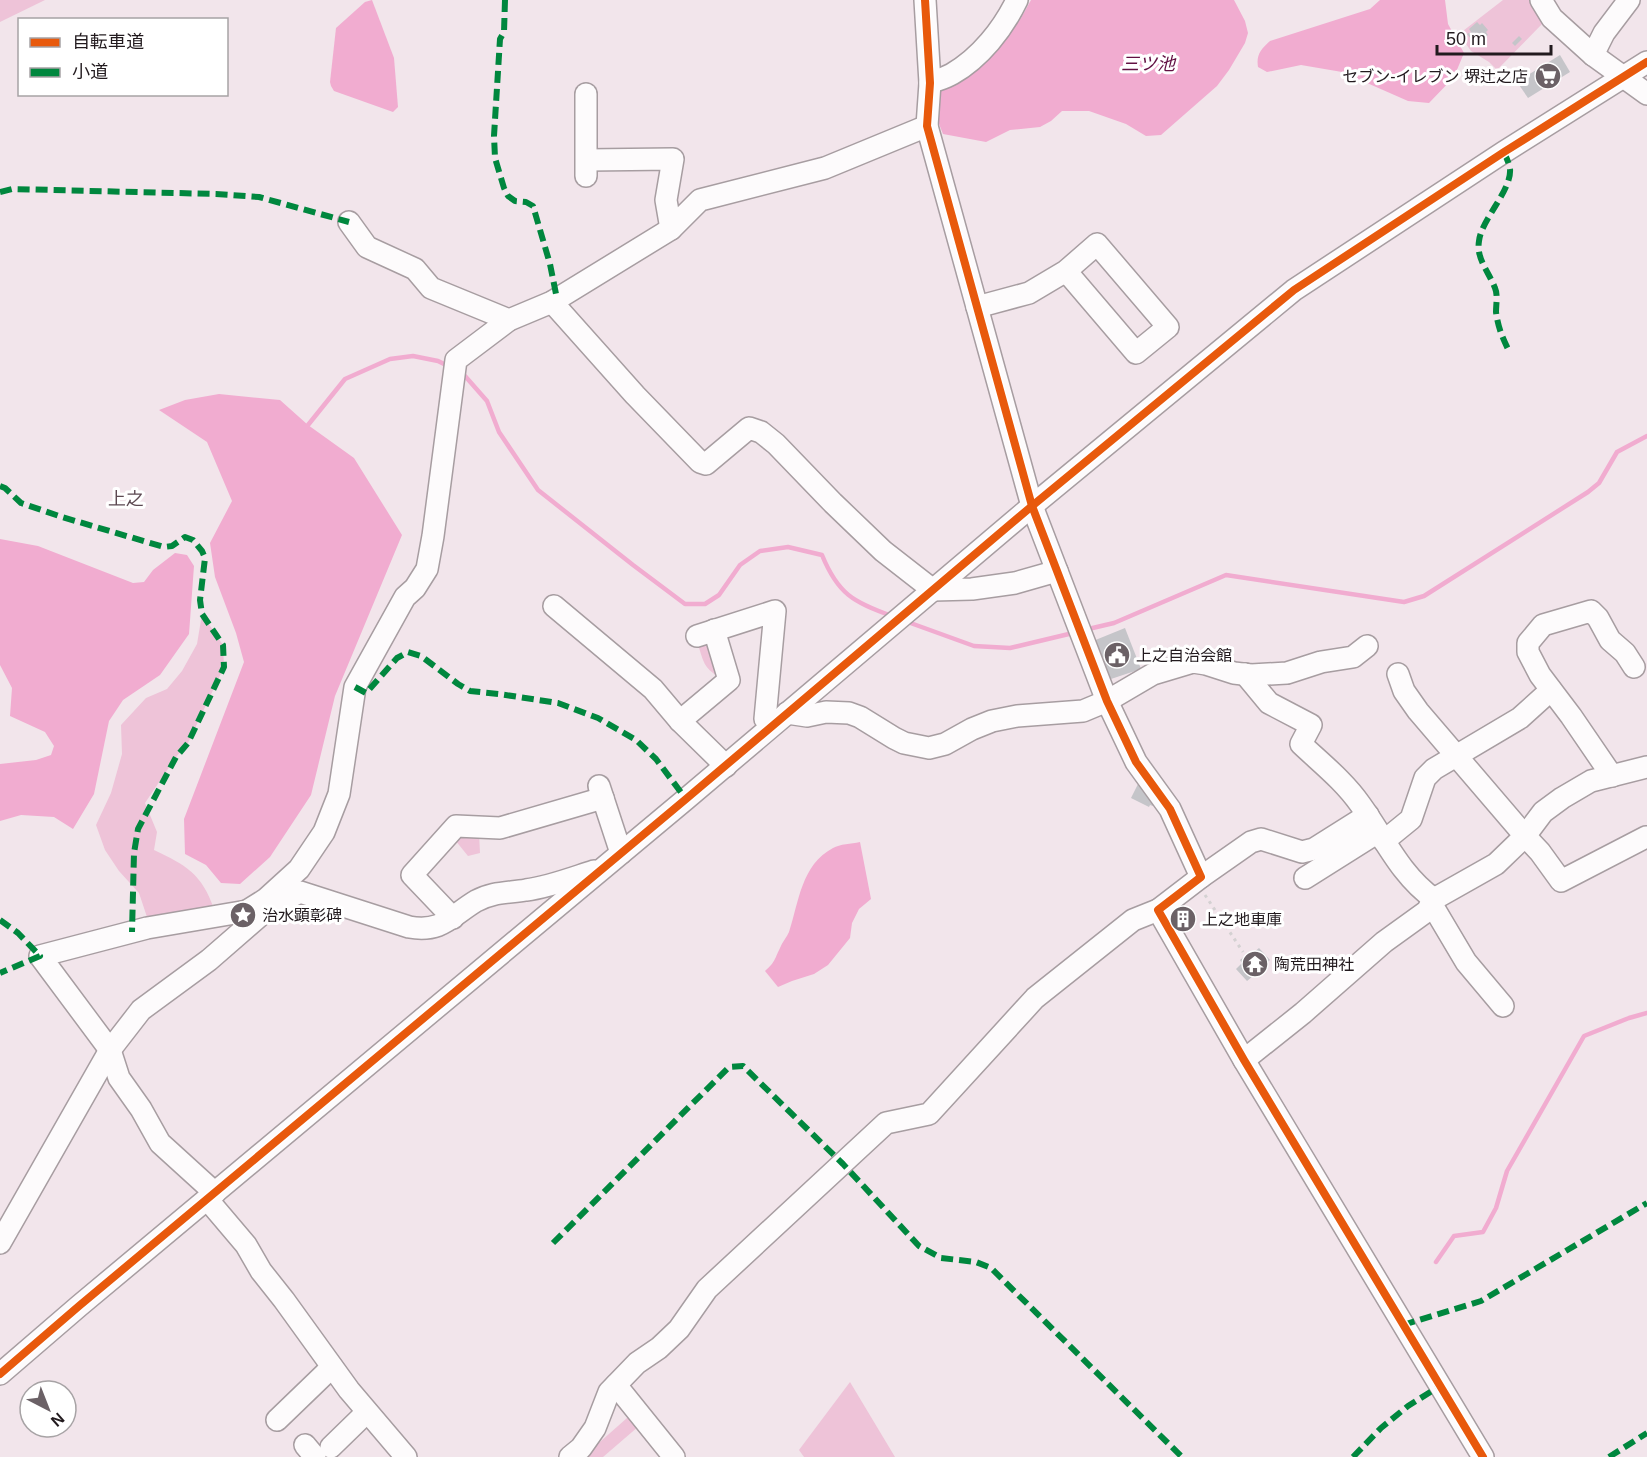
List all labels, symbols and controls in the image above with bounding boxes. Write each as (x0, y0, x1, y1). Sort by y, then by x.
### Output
legend (18, 18, 228, 96)
scale bar (1437, 18, 1551, 56)
text: 50 m (1446, 29, 1486, 49)
text: 自転車道 (72, 32, 144, 52)
water label: 三ツ池 (1121, 54, 1177, 74)
supermarket icon: セブン-イレブン 堺辻之店 (1533, 61, 1563, 91)
text: 小道 (72, 62, 108, 82)
place label: セブン-イレブン 堺辻之店 (1342, 68, 1528, 85)
district label: 上之 (108, 489, 144, 509)
public building icon: 上之自治会館 (1102, 640, 1132, 670)
place label: 上之自治会館 (1136, 647, 1232, 664)
place icon: 治水顕彰碑 (228, 900, 258, 930)
building icon: 上之地車庫 (1168, 904, 1198, 934)
place label: 治水顕彰碑 (262, 907, 342, 924)
place label: 上之地車庫 (1202, 911, 1282, 928)
temple icon: 陶荒田神社 (1240, 949, 1270, 979)
place label: 陶荒田神社 (1274, 956, 1354, 973)
north arrow (18, 1379, 78, 1439)
text: N (48, 1410, 68, 1430)

